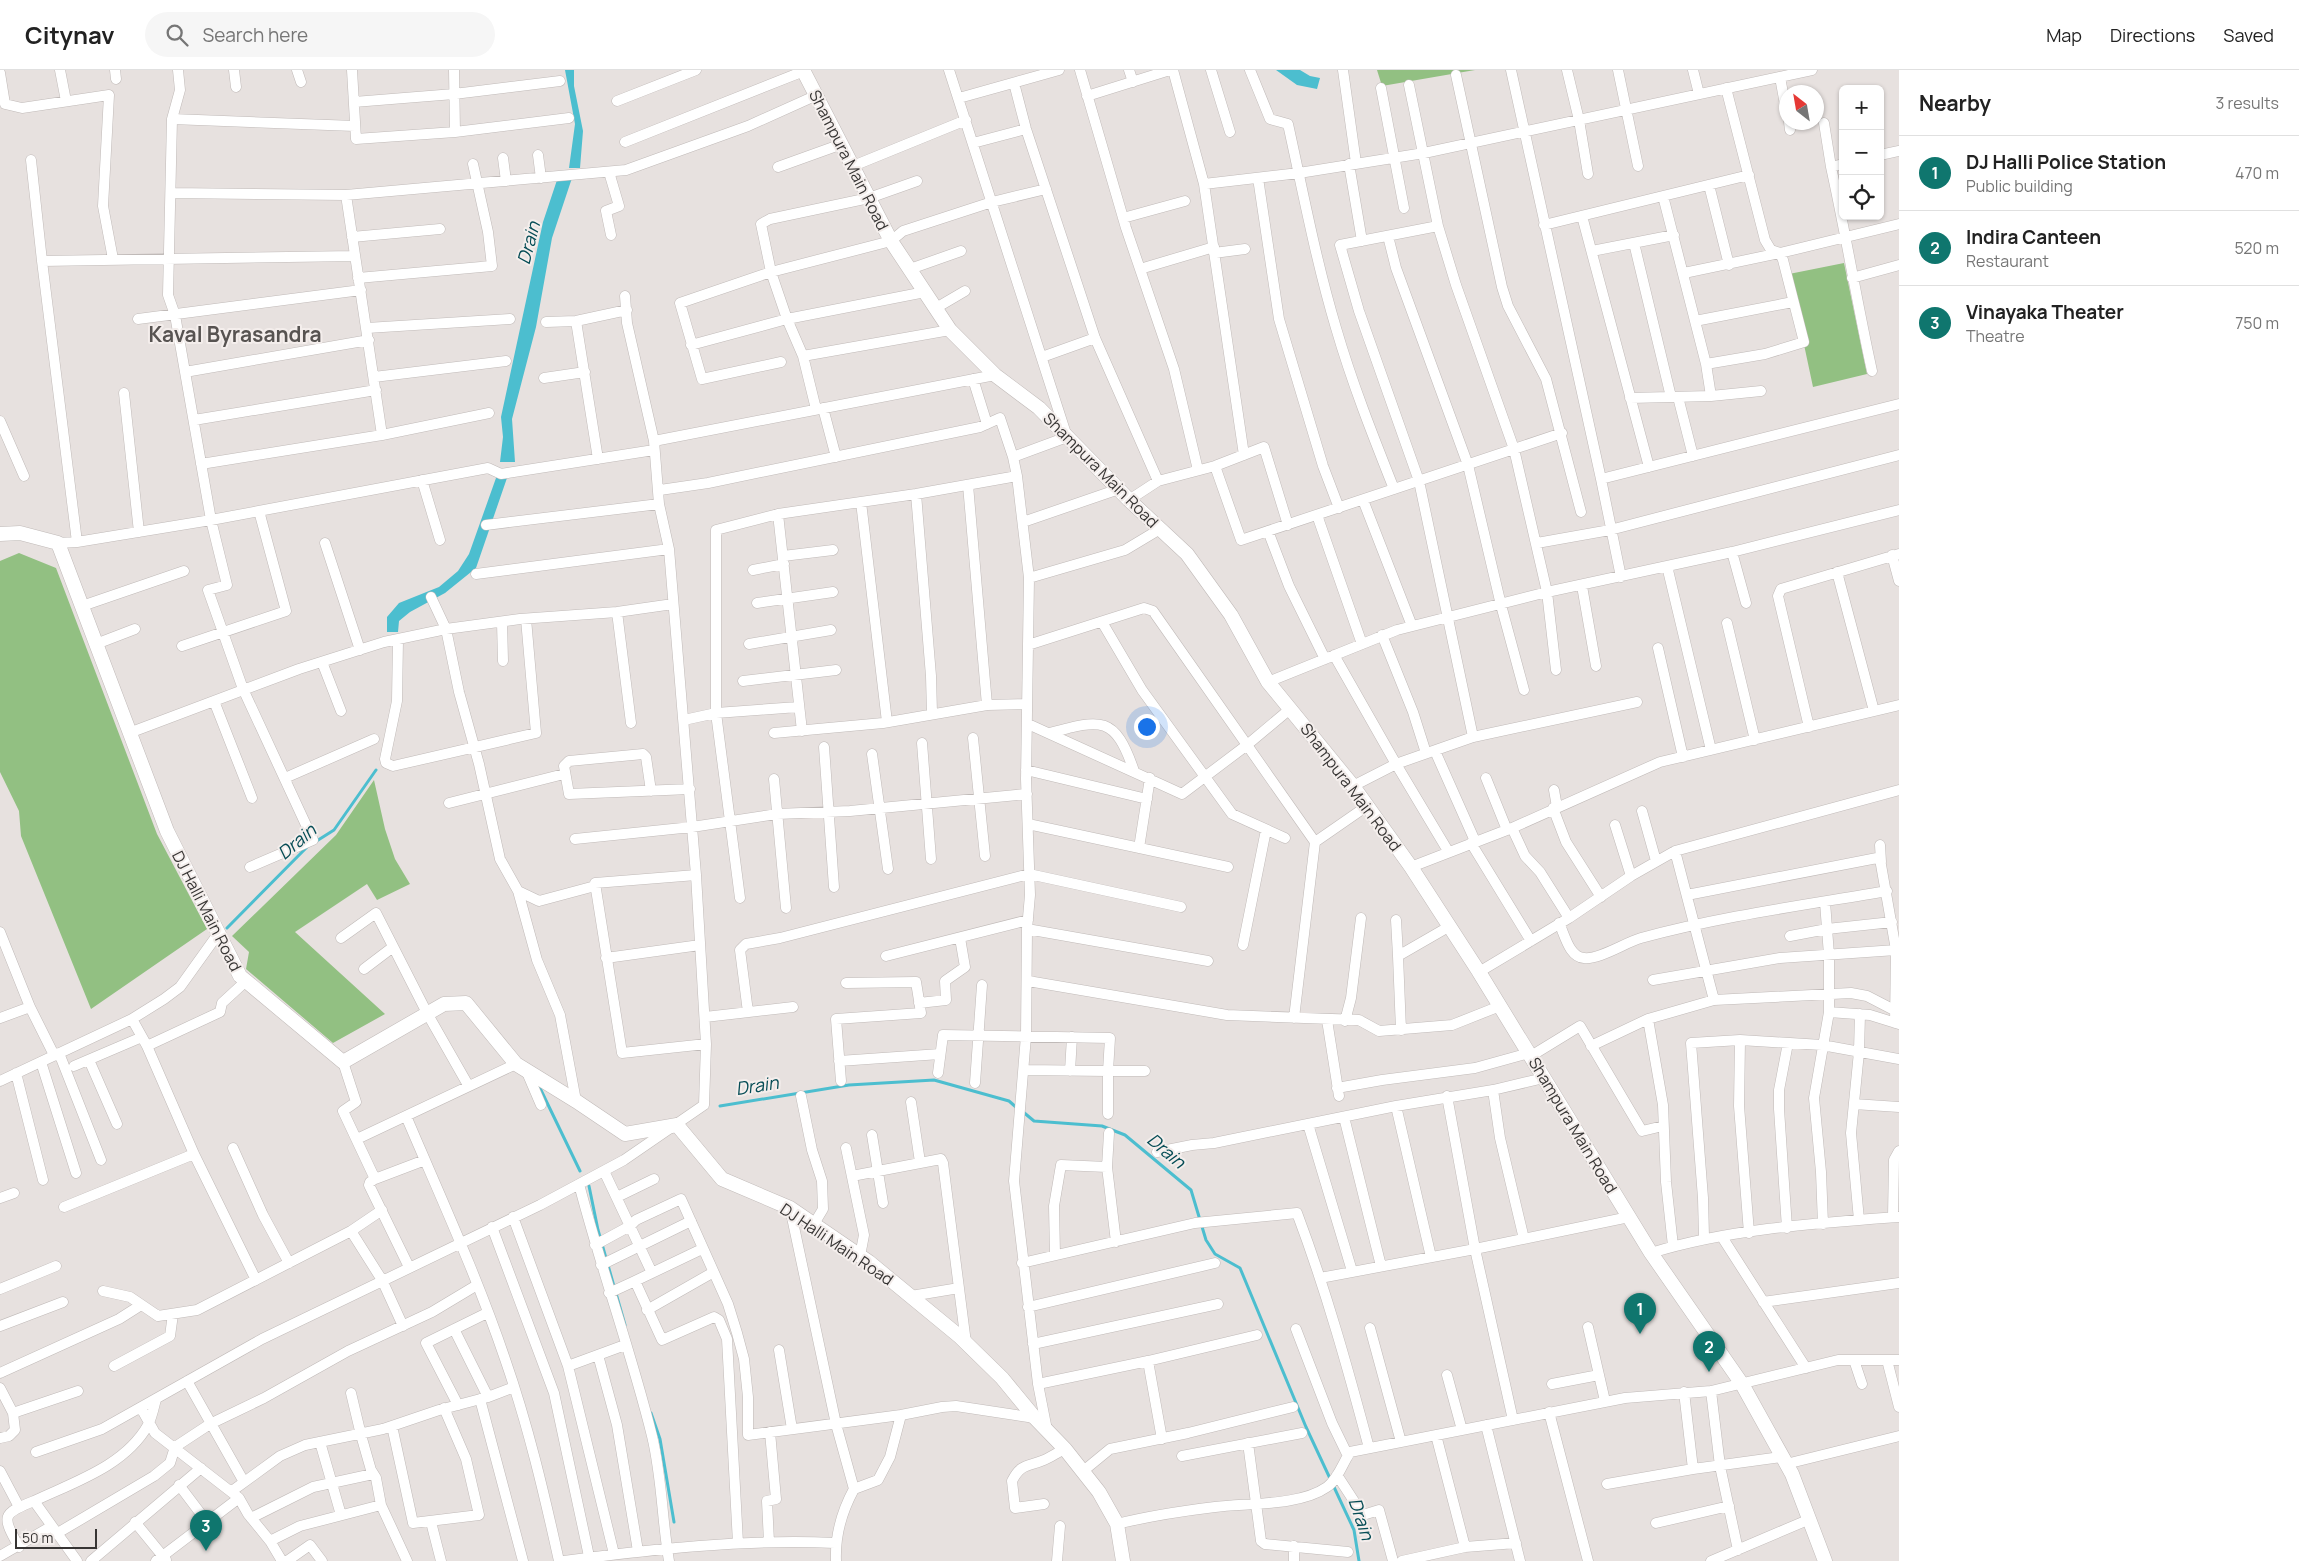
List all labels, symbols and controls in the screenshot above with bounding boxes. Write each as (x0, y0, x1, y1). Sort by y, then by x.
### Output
search box (145, 12, 495, 57)
text: Citynav (25, 18, 115, 51)
icon: search (163, 21, 191, 49)
text: Search here (203, 22, 308, 48)
text: Map (2046, 23, 2082, 47)
text: Directions (2110, 23, 2195, 47)
text: Saved (2223, 23, 2274, 47)
north arrow (1779, 85, 1824, 130)
map controls (1839, 85, 1884, 220)
button: + (1839, 85, 1884, 130)
street label: Shampura Main Road (804, 86, 894, 234)
text: Nearby (1919, 89, 1991, 117)
text: 3 results (2216, 92, 2279, 114)
button: − (1839, 130, 1884, 175)
text: DJ Halli Police Station (1966, 149, 2166, 175)
text: 1 (1931, 162, 1939, 184)
text: 470 m (2235, 162, 2279, 184)
button: locate (1839, 175, 1884, 220)
text: Public building (1966, 175, 2073, 197)
water label: Drain (511, 218, 546, 267)
text: Indira Canteen (1966, 224, 2101, 250)
text: 2 (1930, 237, 1940, 259)
text: 520 m (2235, 237, 2279, 259)
text: Restaurant (1966, 250, 2049, 272)
text: Vinayaka Theater (1966, 299, 2124, 325)
text: 3 (1930, 312, 1940, 334)
text: 750 m (2235, 312, 2279, 334)
district label: Kaval Byrasandra (148, 320, 322, 348)
text: Theatre (1966, 325, 2025, 347)
street label: Shampura Main Road (1038, 407, 1164, 533)
your location (1134, 714, 1160, 740)
street label: Shampura Main Road (1296, 718, 1406, 856)
water label: Drain (272, 817, 322, 864)
street label: DJ Halli Main Road (167, 847, 247, 975)
street label: Shampura Main Road (1524, 1053, 1622, 1197)
water label: Drain (734, 1070, 781, 1100)
water label: Drain (1142, 1127, 1192, 1174)
street label: DJ Halli Main Road (776, 1198, 898, 1290)
pin: 1 (1624, 1293, 1656, 1334)
pin: 2 (1693, 1331, 1725, 1372)
water label: Drain (1344, 1494, 1381, 1544)
pin: 3 (190, 1510, 222, 1551)
scale bar (15, 1526, 98, 1549)
text: 50 m (22, 1528, 53, 1547)

